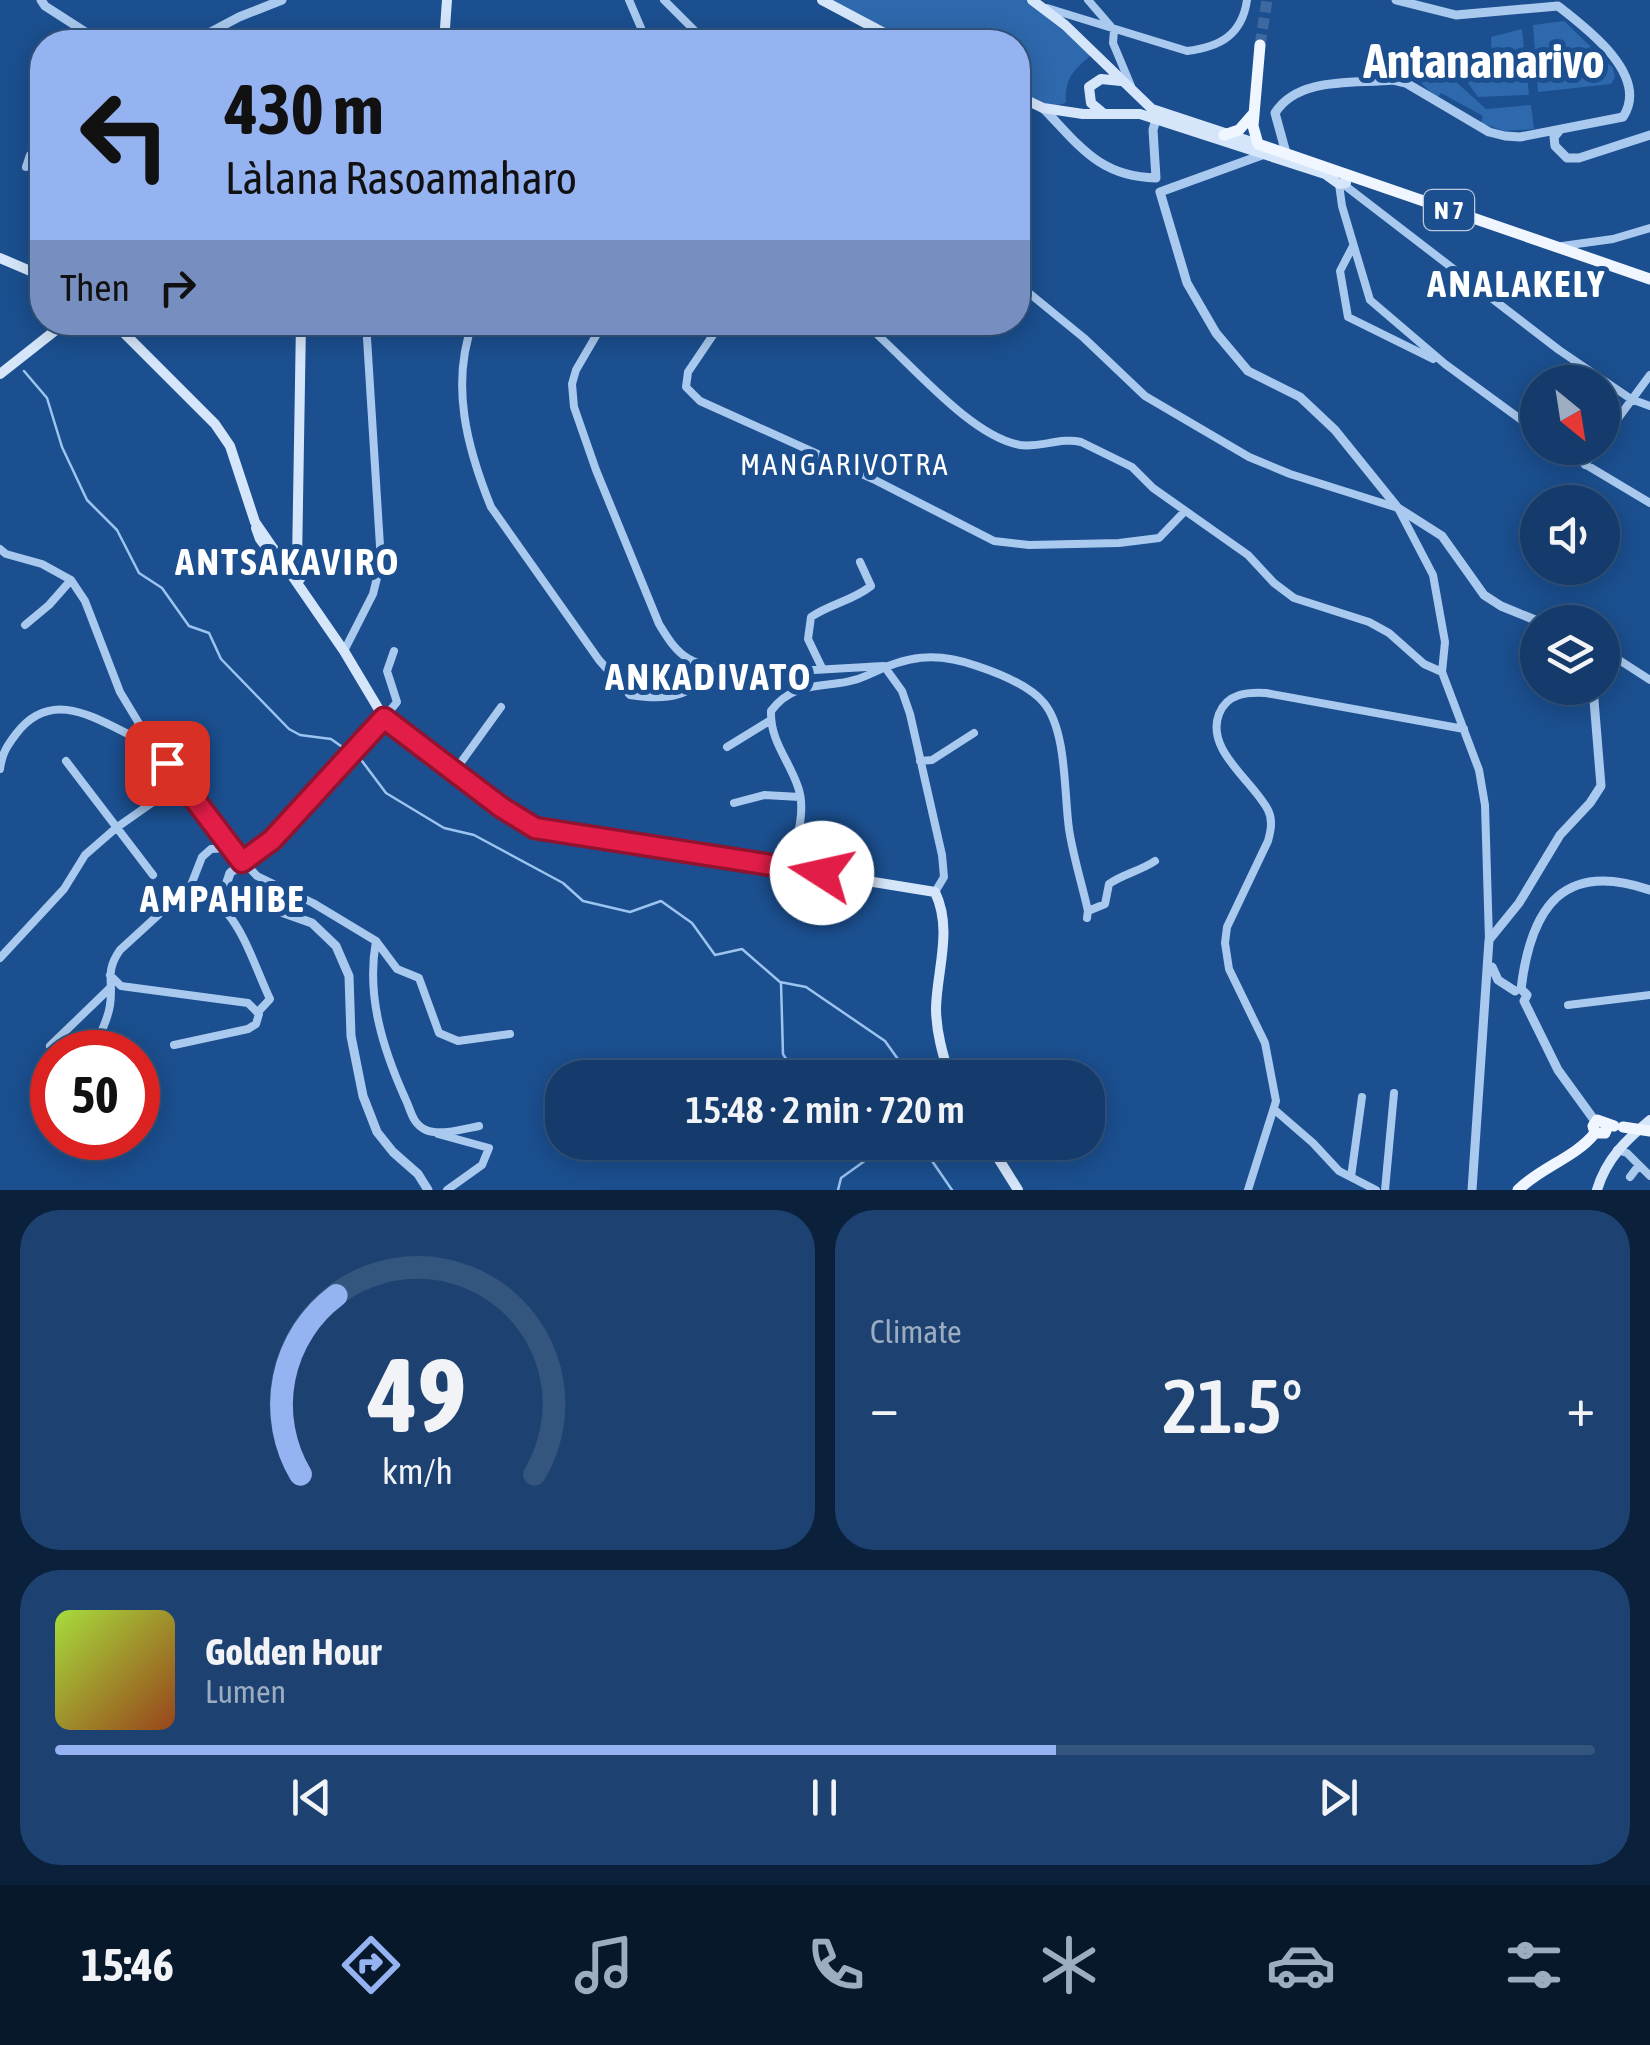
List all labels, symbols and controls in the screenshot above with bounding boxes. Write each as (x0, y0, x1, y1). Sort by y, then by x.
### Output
district label: Antananarivo (1362, 33, 1605, 88)
text: 430 m (225, 69, 384, 149)
icon: left (60, 70, 190, 200)
text: Làlana Rasoamaharo (225, 152, 577, 204)
road number: N 7 (1424, 190, 1474, 230)
icon: right (150, 260, 205, 315)
district label: ANALAKELY (1426, 262, 1607, 305)
text: Then (60, 266, 130, 309)
north arrow (1520, 365, 1620, 465)
map controls (1520, 365, 1620, 705)
district label: MANGARIVOTRA (740, 447, 950, 481)
button: sound (1520, 485, 1620, 585)
district label: ANTSAKAVIRO (174, 540, 401, 583)
button: layers (1520, 605, 1620, 705)
district label: ANKADIVATO (604, 655, 813, 698)
pin (125, 721, 210, 806)
icon: arrive (140, 736, 195, 791)
position arrow (770, 821, 874, 925)
district label: AMPAHIBE (139, 877, 306, 920)
speed limit sign: 50 (30, 1030, 160, 1160)
text: 15:48 · 2 min · 720 m (685, 1088, 965, 1131)
text: Climate (870, 1313, 962, 1350)
text: 49 (368, 1335, 466, 1454)
text: 21.5° (1163, 1363, 1302, 1449)
text: − (870, 1375, 899, 1438)
text: + (1566, 1375, 1595, 1438)
text: km/h (382, 1451, 453, 1492)
text: Golden Hour (205, 1630, 381, 1673)
text: Lumen (205, 1673, 286, 1710)
icon: previous (284, 1770, 339, 1825)
icon: pause (797, 1770, 852, 1825)
icon: next (1311, 1770, 1366, 1825)
icon: directions (336, 1930, 406, 2000)
icon: music (569, 1930, 639, 2000)
icon: phone (801, 1930, 871, 2000)
icon: climate (1034, 1930, 1104, 2000)
icon: car (1266, 1930, 1336, 2000)
icon: filters (1499, 1930, 1569, 2000)
text: 15:46 (81, 1939, 174, 1991)

